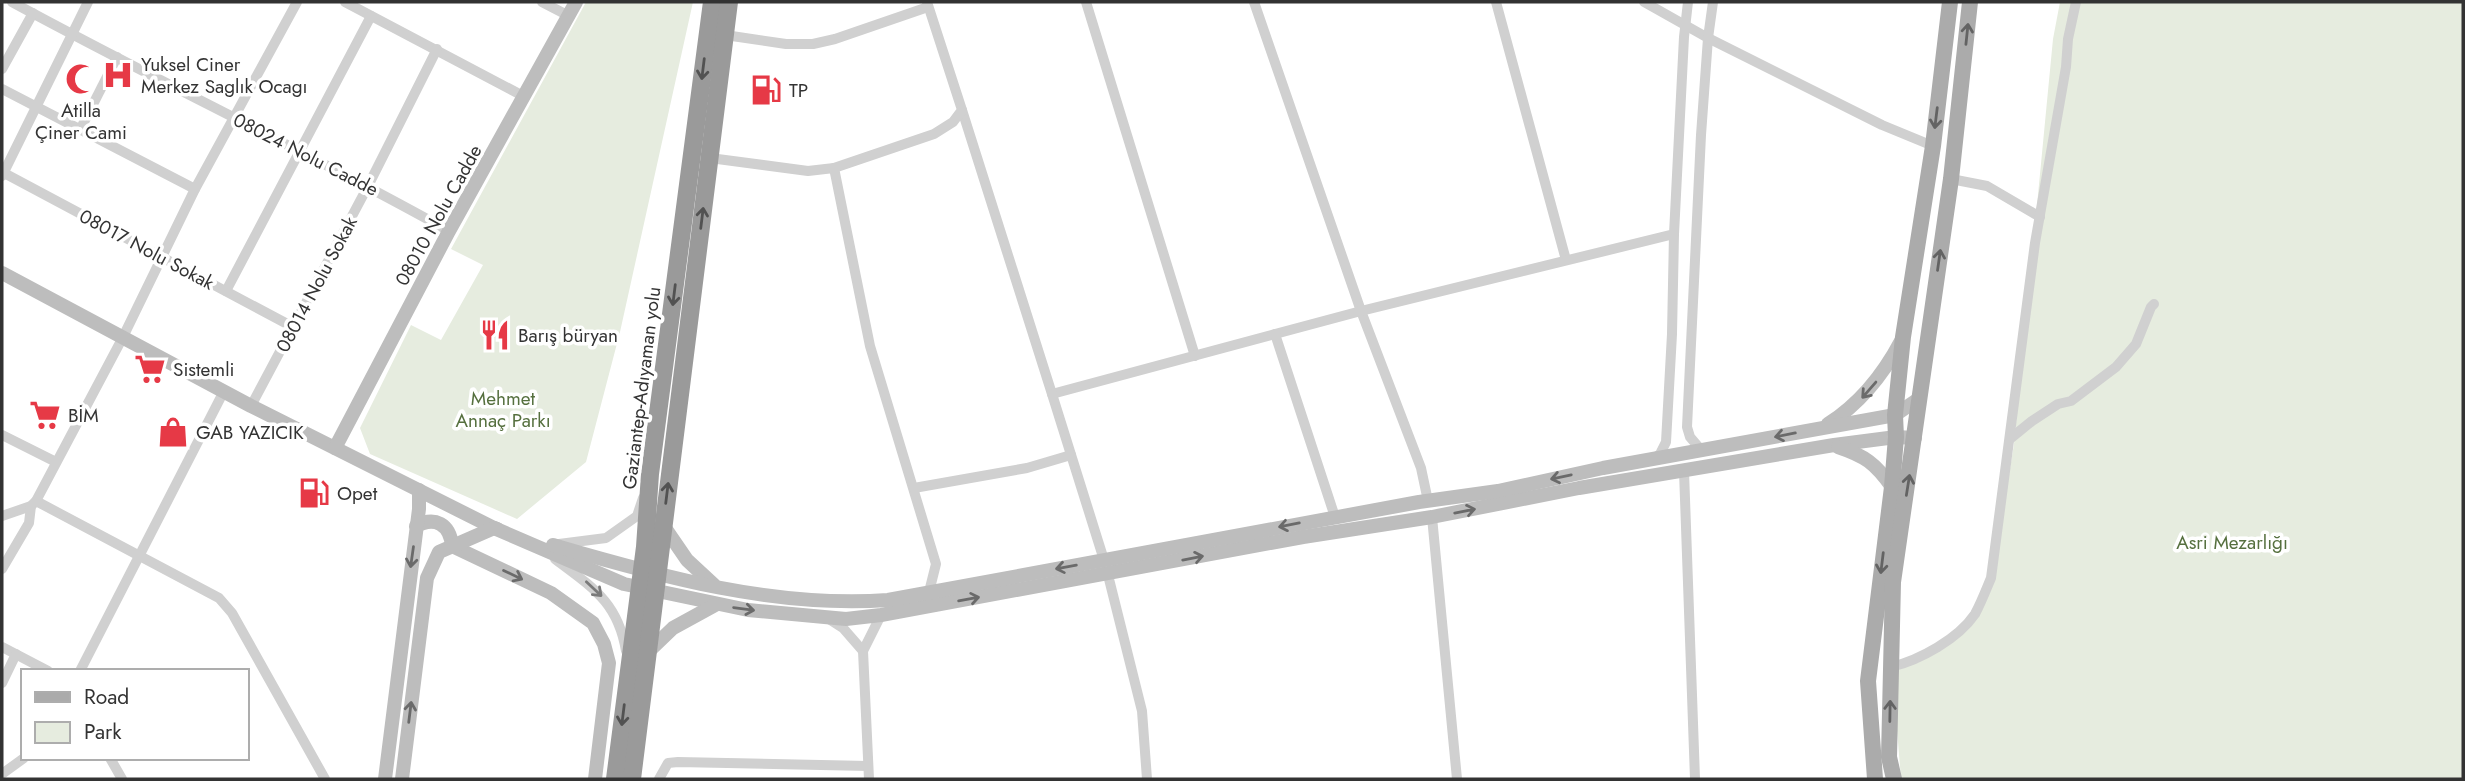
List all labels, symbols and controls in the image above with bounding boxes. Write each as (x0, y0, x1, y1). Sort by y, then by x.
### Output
one-way arrow (1960, 23, 1973, 46)
place label: Yuksel Ciner Merkez Saglık Ocagı (141, 51, 307, 100)
hospital icon: Yuksel Ciner Merkez Saglık Ocagı (101, 58, 135, 92)
one-way arrow (697, 58, 710, 80)
mosque icon: Atilla Çiner Cami (64, 62, 98, 96)
fuel station icon: TP (749, 73, 783, 107)
place label: TP (789, 77, 808, 104)
place label: Atilla Çiner Cami (35, 97, 127, 146)
street label: 08024 Nolu Cadde (229, 106, 383, 203)
one-way arrow (1929, 106, 1942, 129)
street label: 08010 Nolu Cadde (388, 140, 489, 291)
street label: 08017 Nolu Sokak (75, 202, 220, 297)
one-way arrow (696, 208, 709, 230)
street label: 08014 Nolu Sokak (269, 211, 364, 357)
one-way arrow (1933, 249, 1946, 272)
one-way arrow (667, 283, 680, 306)
street label: Gaziantep-Adıyaman yolu (616, 285, 667, 491)
restaurant icon: Barış büryan (478, 318, 512, 352)
place label: Barış büryan (518, 322, 618, 349)
supermarket icon: Sistemli (133, 352, 167, 386)
place label: Sistemli (173, 356, 234, 383)
one-way arrow (1861, 380, 1877, 398)
park label: Mehmet Annaç Parkı (455, 385, 551, 434)
supermarket icon: BİM (28, 398, 62, 432)
place label: BİM (68, 402, 99, 429)
shop icon: GAB YAZICIK (156, 415, 190, 449)
place label: GAB YAZICIK (196, 419, 304, 446)
one-way arrow (1774, 429, 1797, 443)
one-way arrow (1550, 471, 1573, 485)
one-way arrow (1902, 474, 1915, 497)
fuel station icon: Opet (297, 476, 331, 510)
place label: Opet (337, 480, 378, 507)
one-way arrow (661, 482, 674, 505)
one-way arrow (1453, 503, 1476, 517)
one-way arrow (1278, 519, 1301, 533)
park label: Asri Mezarlığı (2176, 529, 2288, 556)
one-way arrow (406, 546, 419, 568)
one-way arrow (1181, 551, 1204, 565)
one-way arrow (1876, 551, 1889, 573)
one-way arrow (1055, 561, 1078, 574)
one-way arrow (502, 569, 523, 583)
one-way arrow (586, 581, 603, 598)
one-way arrow (957, 592, 980, 605)
one-way arrow (732, 603, 754, 616)
legend (21, 669, 248, 760)
text: Road (84, 682, 129, 712)
one-way arrow (1883, 700, 1897, 723)
one-way arrow (404, 701, 417, 723)
one-way arrow (616, 704, 629, 726)
text: Park (84, 717, 122, 747)

